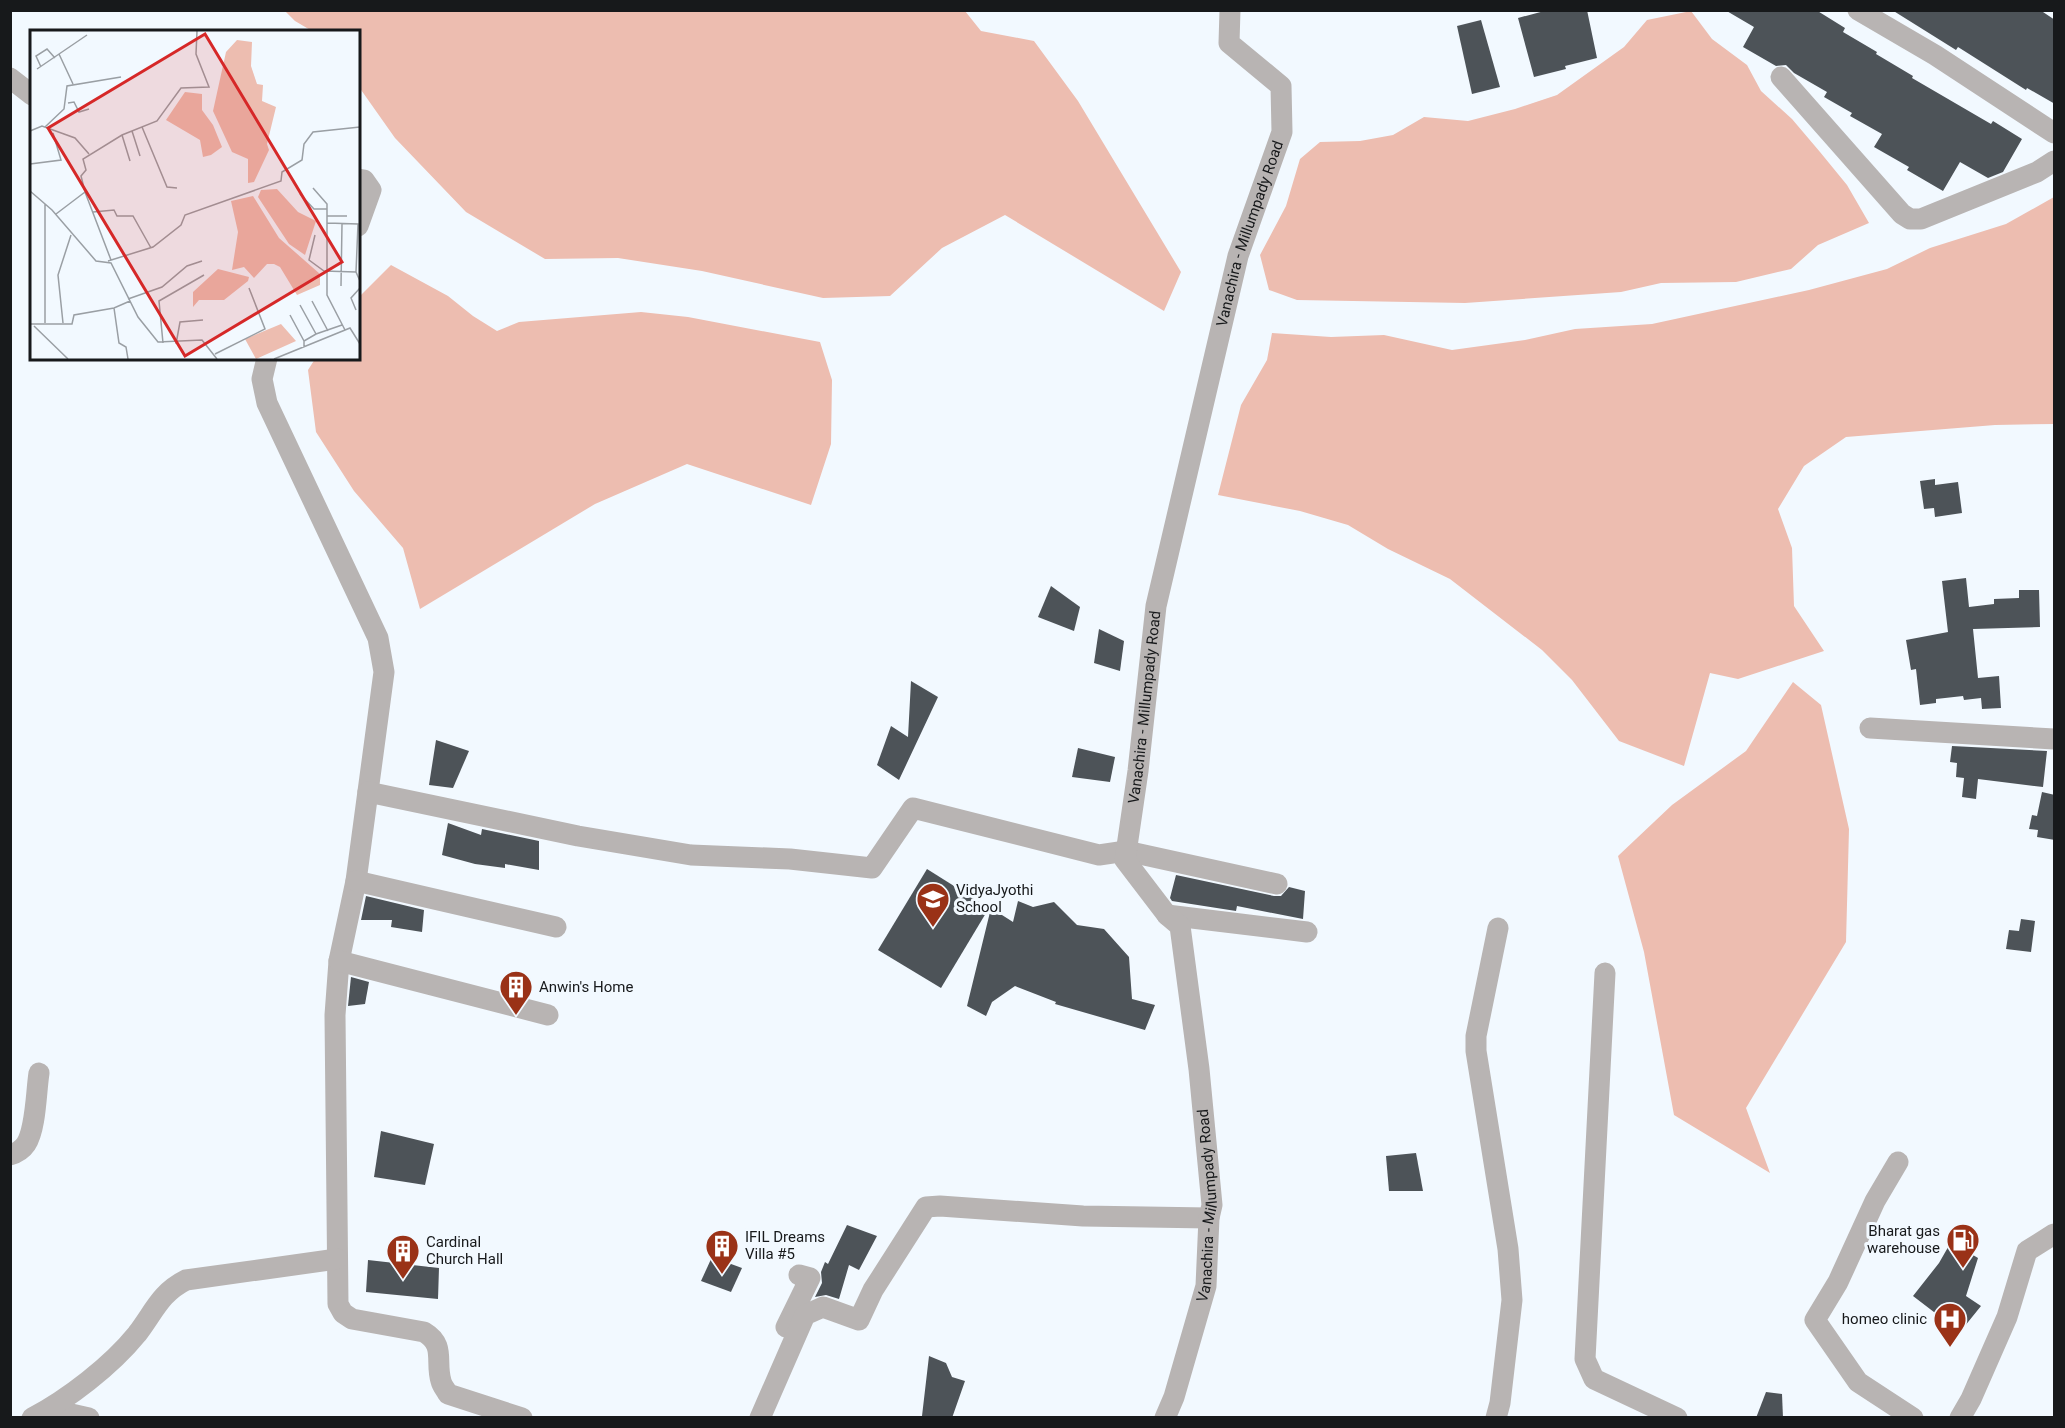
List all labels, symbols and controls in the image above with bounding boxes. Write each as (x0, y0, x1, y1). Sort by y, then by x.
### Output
inset map (30, 30, 360, 360)
street label: Vanachira - Millumpady Road (1213, 138, 1287, 328)
street label: Vanachira - Millumpady Road (1124, 610, 1164, 805)
school or university icon: VidyaJyothi School (915, 881, 951, 928)
place label: VidyaJyothi School (956, 881, 1033, 916)
building icon: Anwin's Home (498, 969, 534, 1016)
place label: Anwin's Home (539, 978, 633, 996)
street label: Vanachira - Millumpady Road (1193, 1108, 1221, 1304)
place label: Bharat gas warehouse (1867, 1222, 1940, 1257)
fuel station icon: Bharat gas warehouse (1945, 1222, 1981, 1269)
building icon: IFIL Dreams Villa #5 (704, 1228, 740, 1275)
place label: IFIL Dreams Villa #5 (745, 1228, 825, 1263)
building icon: Cardinal Church Hall (385, 1233, 421, 1280)
place label: Cardinal Church Hall (426, 1233, 503, 1268)
hospital icon: homeo clinic (1932, 1301, 1968, 1348)
place label: homeo clinic (1842, 1310, 1927, 1328)

